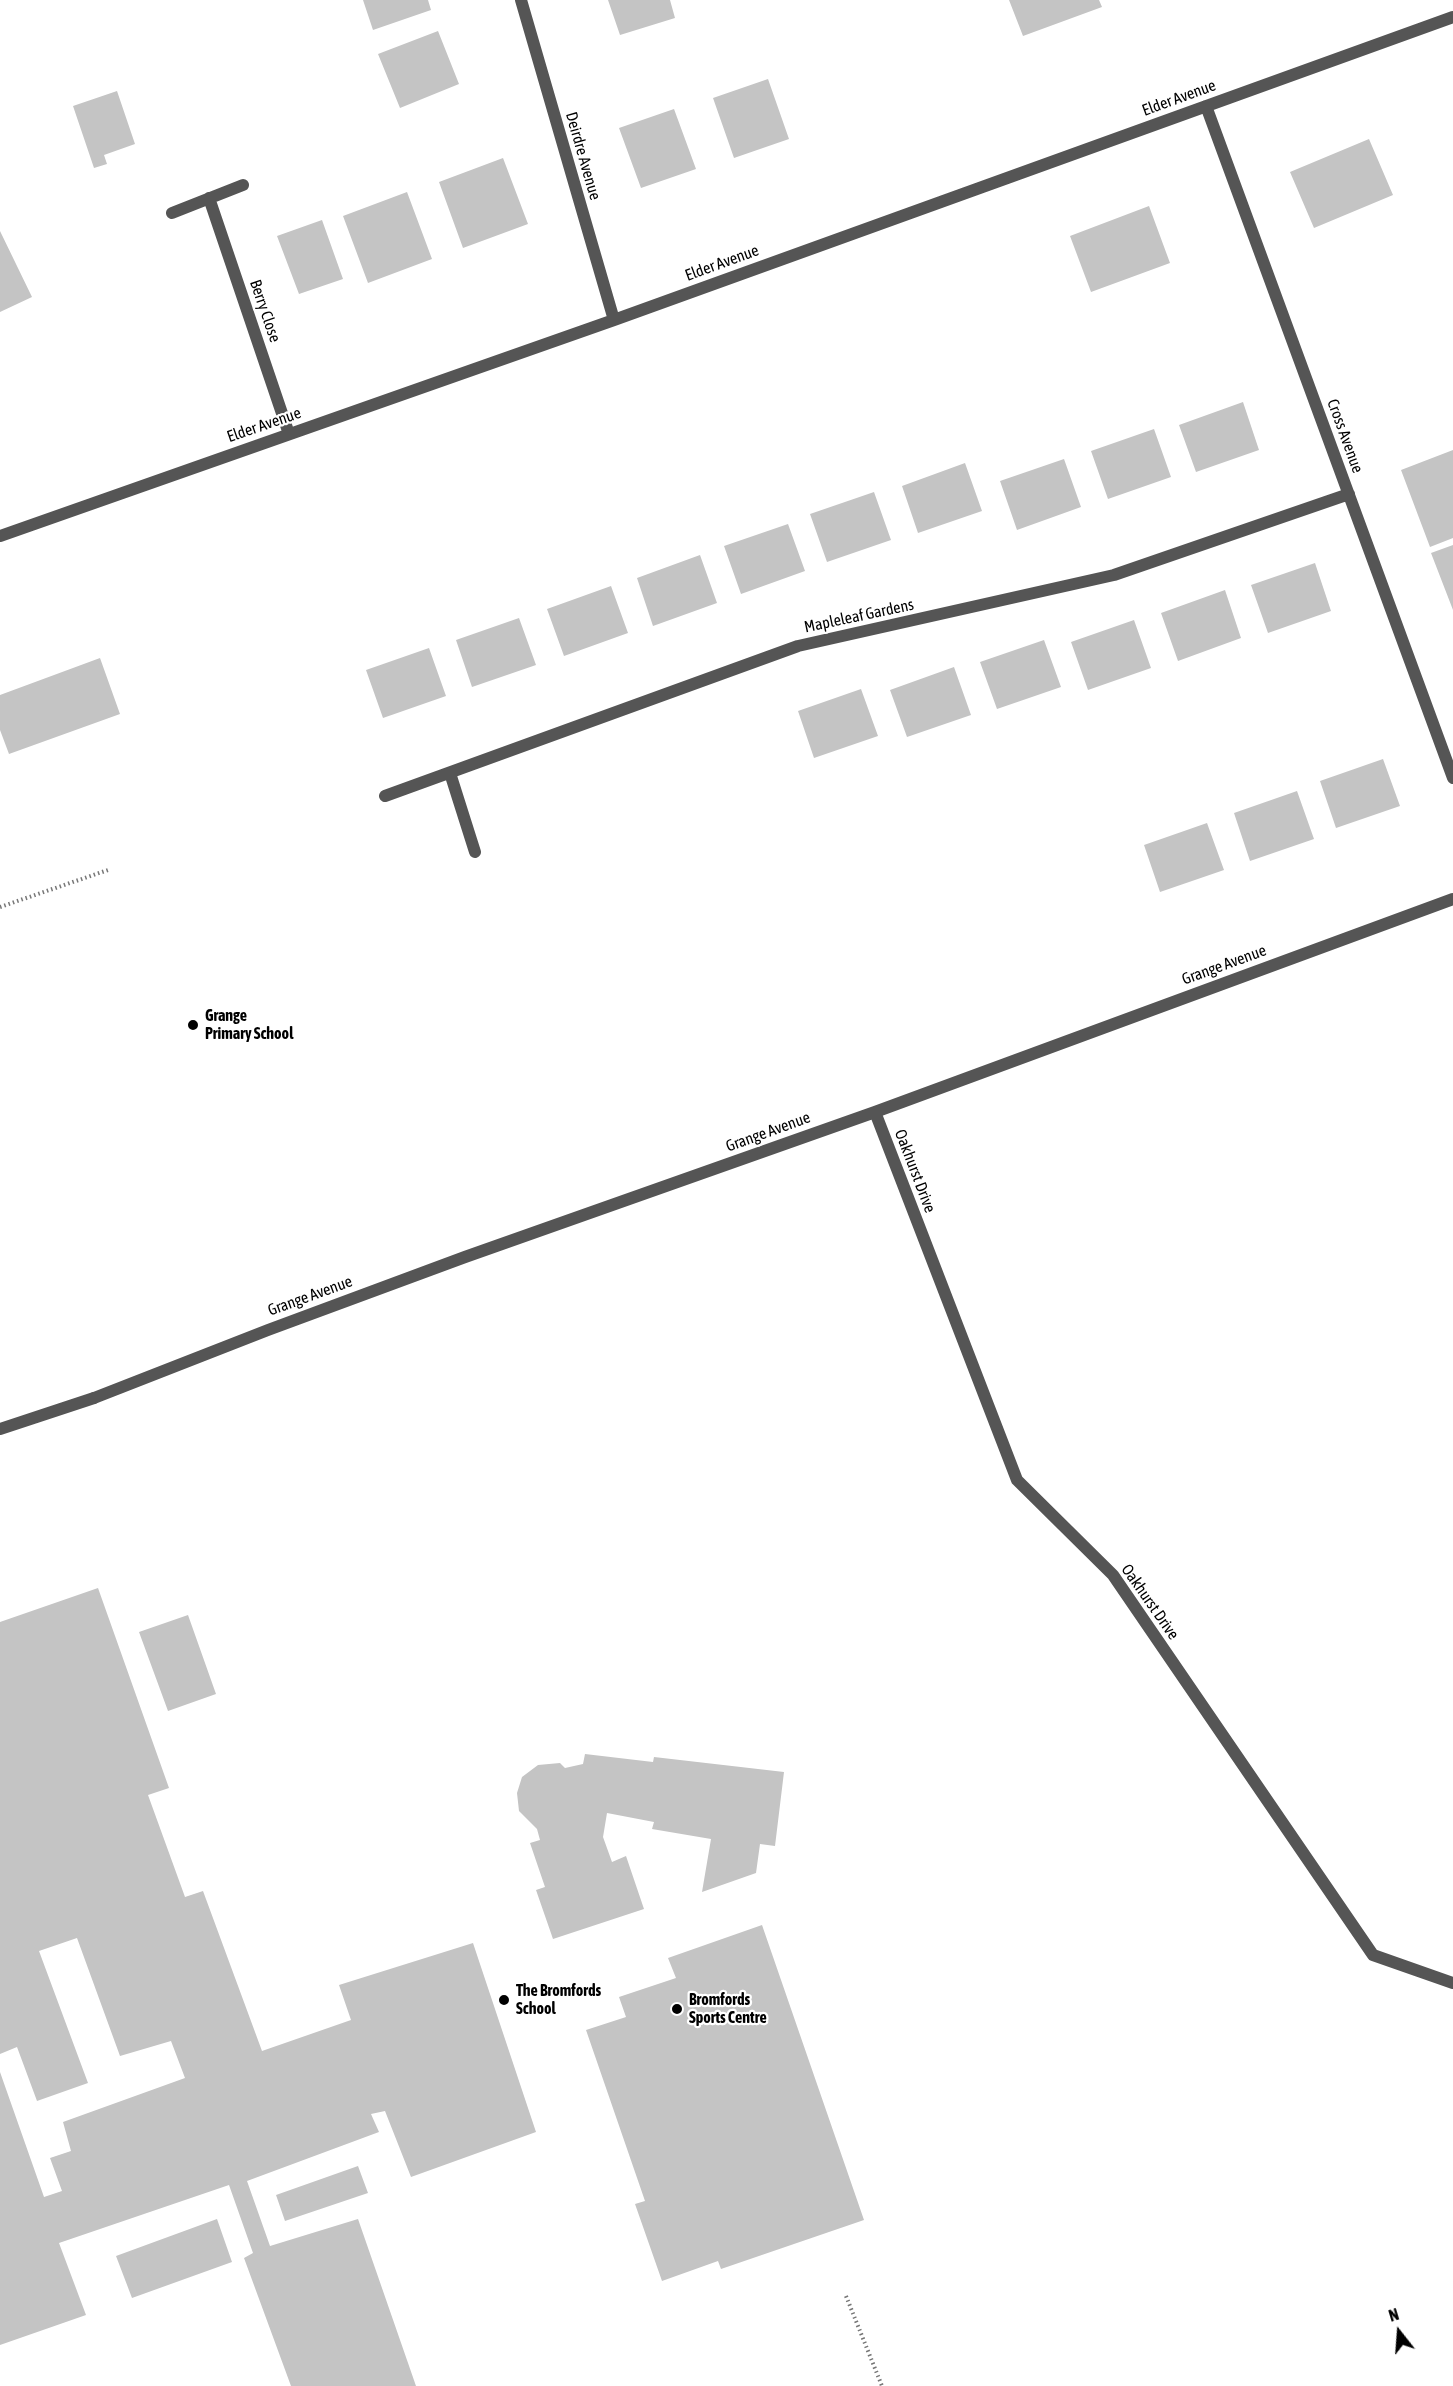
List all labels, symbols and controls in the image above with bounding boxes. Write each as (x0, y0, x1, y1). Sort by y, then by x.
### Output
street label: Elder Avenue (1140, 76, 1218, 120)
street label: Deirdre Avenue (561, 110, 605, 202)
street label: Elder Avenue (683, 241, 761, 285)
street label: Berry Close (245, 277, 285, 345)
street label: Cross Avenue (1323, 396, 1367, 476)
street label: Elder Avenue (224, 403, 304, 447)
street label: Mapleleaf Gardens (803, 595, 915, 637)
street label: Grange Avenue (1179, 941, 1269, 989)
place label: Grange Primary School (205, 1006, 293, 1044)
marker: Grange Primary School (186, 1018, 200, 1032)
street label: Grange Avenue (723, 1108, 813, 1156)
street label: Oakhurst Drive (890, 1127, 940, 1215)
street label: Grange Avenue (265, 1272, 355, 1320)
street label: Oakhurst Drive (1117, 1561, 1183, 1643)
place label: The Bromfords School (516, 1981, 601, 2019)
place label: Bromfords Sports Centre (689, 1990, 767, 2028)
marker: The Bromfords School (497, 1993, 511, 2007)
marker: Bromfords Sports Centre (670, 2002, 684, 2016)
north arrow (1369, 2302, 1429, 2362)
text: N (1387, 2305, 1401, 2325)

